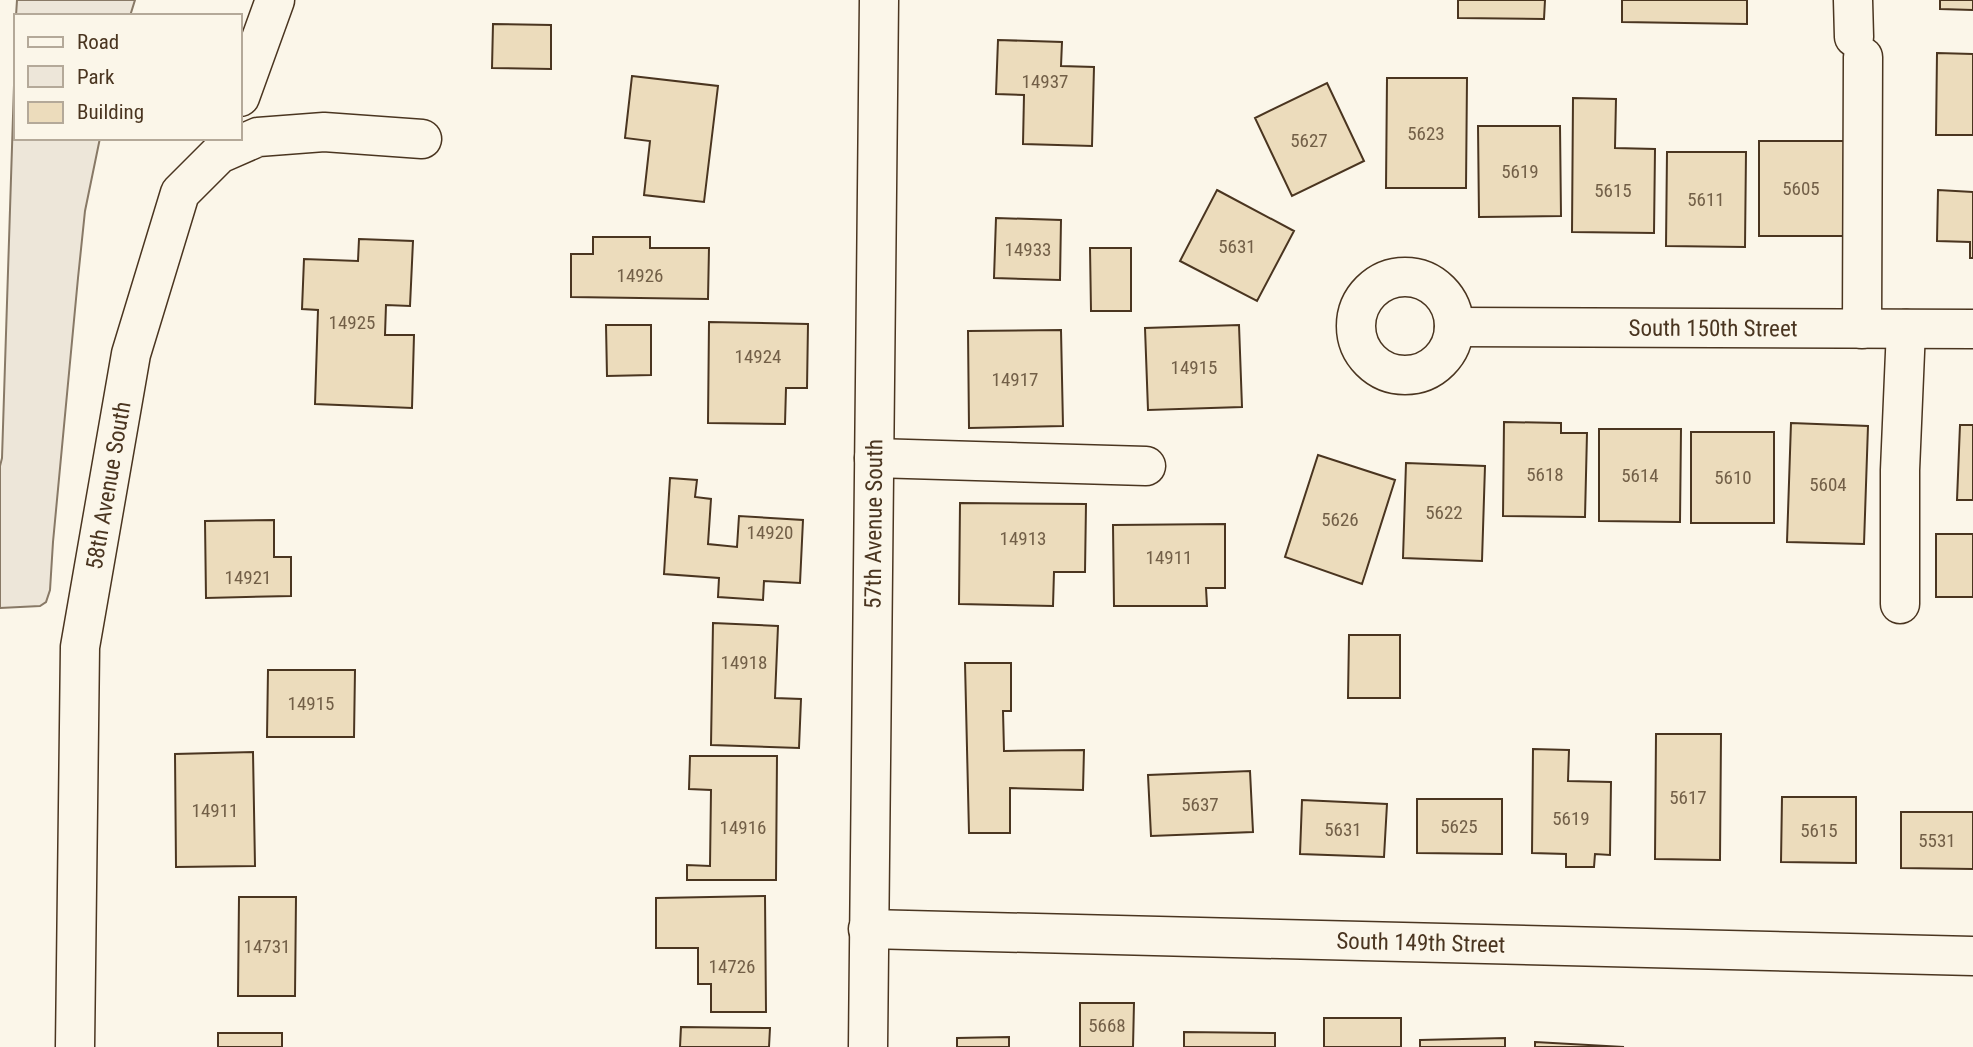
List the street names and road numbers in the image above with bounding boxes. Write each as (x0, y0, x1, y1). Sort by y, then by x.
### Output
street label: South 150th Street (1628, 315, 1798, 342)
street label: 58th Avenue South (81, 400, 136, 572)
street label: 57th Avenue South (860, 439, 888, 609)
street label: South 149th Street (1336, 927, 1506, 959)

